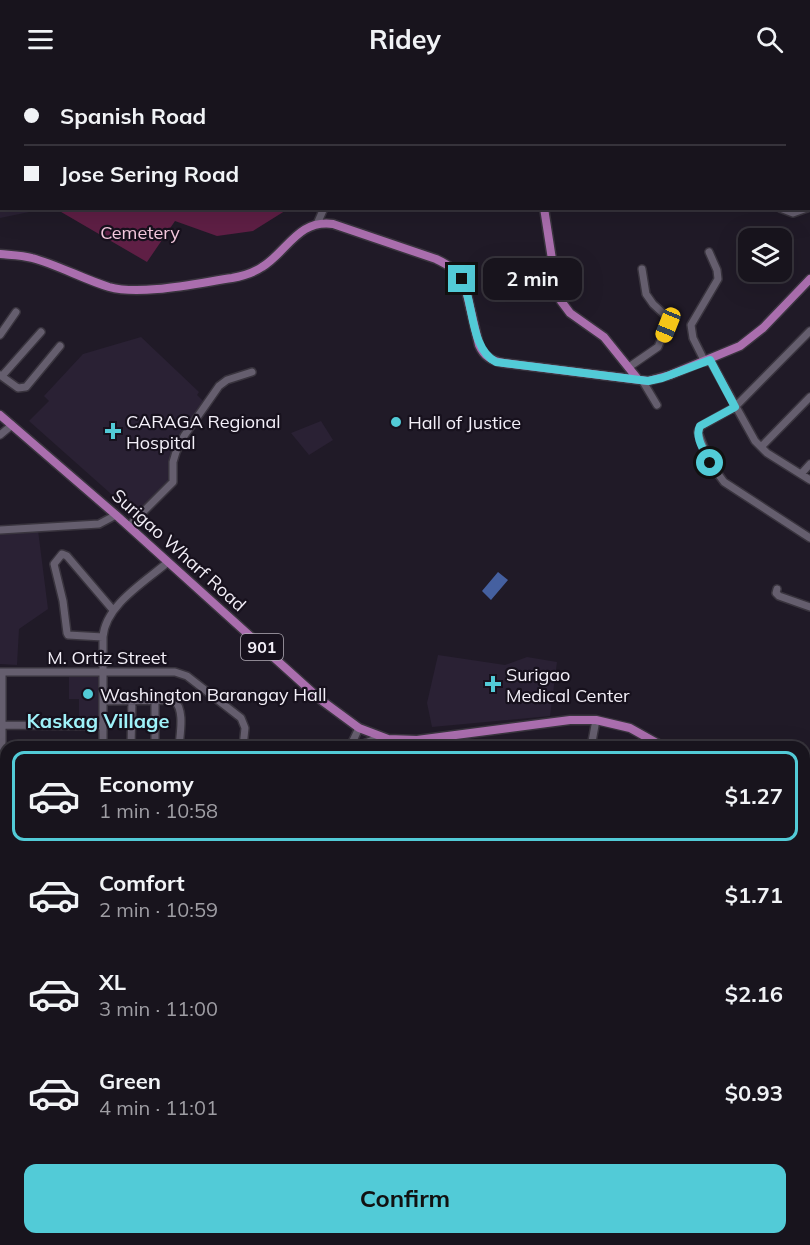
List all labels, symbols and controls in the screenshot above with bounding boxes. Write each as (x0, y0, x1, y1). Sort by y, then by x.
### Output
text: Ridey (369, 22, 441, 56)
icon: menu (24, 23, 57, 56)
icon: search (753, 23, 786, 56)
text: Spanish Road (60, 102, 206, 130)
text: Jose Sering Road (60, 160, 239, 188)
park label: Cemetery (100, 221, 180, 244)
map controls (738, 228, 792, 282)
button: layers (738, 228, 792, 282)
callout: 2 min (483, 258, 582, 300)
route end (448, 265, 475, 292)
text: 2 min (506, 266, 559, 291)
car (653, 305, 683, 345)
place label: CARAGA Regional Hospital (126, 410, 281, 454)
place label: Hall of Justice (408, 411, 521, 434)
marker: Hall of Justice (389, 415, 403, 429)
marker: CARAGA Regional Hospital (104, 422, 122, 440)
route start (696, 449, 723, 476)
street label: Surigao Wharf Road (107, 484, 251, 616)
road number: 901 (241, 634, 283, 660)
street label: M. Ortiz Street (47, 646, 167, 669)
place label: Surigao Medical Center (506, 663, 630, 707)
marker: Surigao Medical Center (484, 675, 502, 693)
place label: Washington Barangay Hall (100, 683, 327, 706)
marker: Washington Barangay Hall (81, 687, 95, 701)
district label: Kaskag Village (27, 708, 169, 733)
icon: car (27, 769, 81, 823)
text: Economy (99, 770, 194, 798)
text: $1.27 (725, 782, 783, 810)
text: 1 min · 10:58 (99, 798, 218, 823)
icon: car (27, 868, 81, 922)
text: Comfort (99, 869, 185, 897)
text: $1.71 (725, 881, 783, 909)
text: 2 min · 10:59 (99, 897, 218, 922)
icon: car (27, 967, 81, 1021)
text: XL (99, 968, 126, 996)
text: $2.16 (725, 980, 783, 1008)
text: 3 min · 11:00 (99, 996, 218, 1021)
icon: car (27, 1066, 81, 1120)
text: Green (99, 1067, 161, 1095)
text: $0.93 (725, 1079, 783, 1107)
text: 4 min · 11:01 (99, 1095, 218, 1120)
button: Confirm (24, 1164, 786, 1233)

